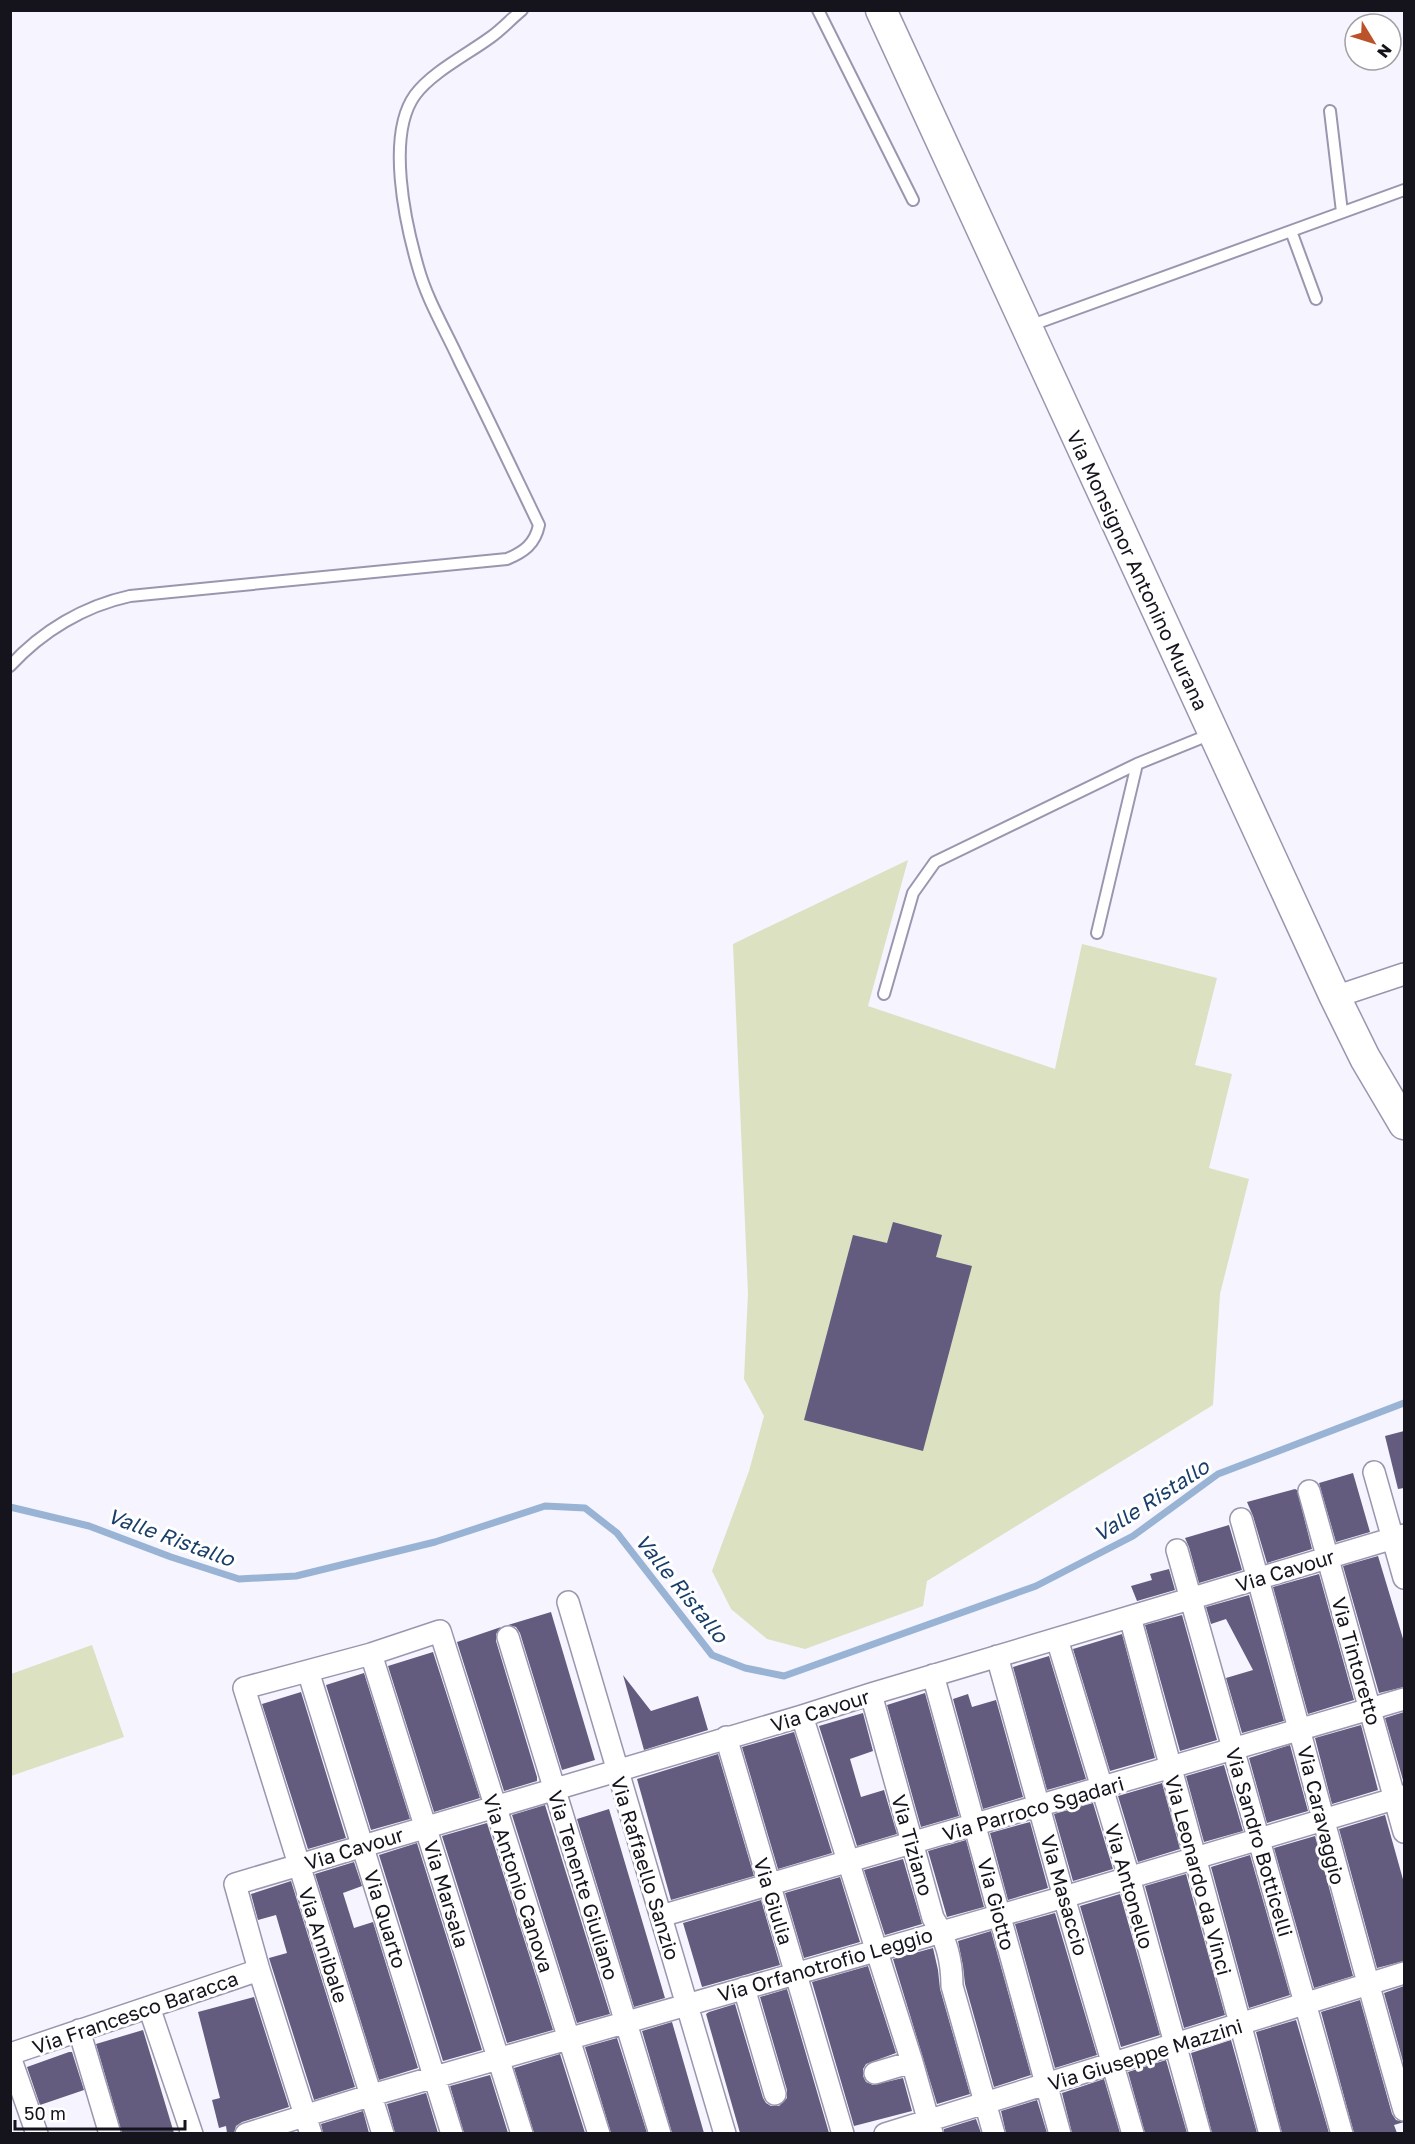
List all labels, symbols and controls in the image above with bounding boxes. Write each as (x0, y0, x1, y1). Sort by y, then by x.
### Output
north arrow (1343, 12, 1403, 72)
text: N (1373, 40, 1396, 62)
street label: Via Monsignor Antonino Murana (1062, 426, 1214, 714)
water label: Valle Ristallo (1088, 1452, 1215, 1547)
water label: Valle Ristallo (104, 1502, 239, 1572)
water label: Valle Ristallo (630, 1528, 735, 1649)
street label: Via Cavour (1233, 1544, 1338, 1596)
street label: Via Tintoretto (1327, 1594, 1387, 1728)
street label: Via Cavour (768, 1684, 873, 1736)
street label: Via Caravaggio (1293, 1743, 1351, 1887)
street label: Via Sandro Botticelli (1222, 1745, 1298, 1939)
street label: Via Parroco Sgadari (939, 1771, 1127, 1845)
street label: Via Leonardo da Vinci (1161, 1772, 1237, 1978)
street label: Via Raffaello Sanzio (607, 1773, 685, 1963)
street label: Via Tenente Giuliano (544, 1787, 624, 1983)
street label: Via Antonio Canova (479, 1791, 559, 1975)
street label: Via Tiziano (887, 1792, 939, 1898)
street label: Via Antonello (1101, 1821, 1159, 1951)
street label: Via Cavour (302, 1822, 407, 1874)
street label: Via Masaccio (1036, 1832, 1094, 1958)
street label: Via Marsala (419, 1837, 475, 1951)
street label: Via Giulia (749, 1855, 799, 1947)
street label: Via Giotto (973, 1855, 1021, 1953)
street label: Via Quarto (360, 1867, 412, 1971)
street label: Via Annibale (294, 1884, 354, 2006)
street label: Via Orfanotrofio Leggio (715, 1922, 935, 2006)
street label: Via Francesco Baracca (29, 1966, 241, 2058)
street label: Via Giuseppe Mazzini (1045, 2013, 1245, 2095)
scale bar (15, 2093, 184, 2131)
text: 50 m (24, 2102, 66, 2124)

